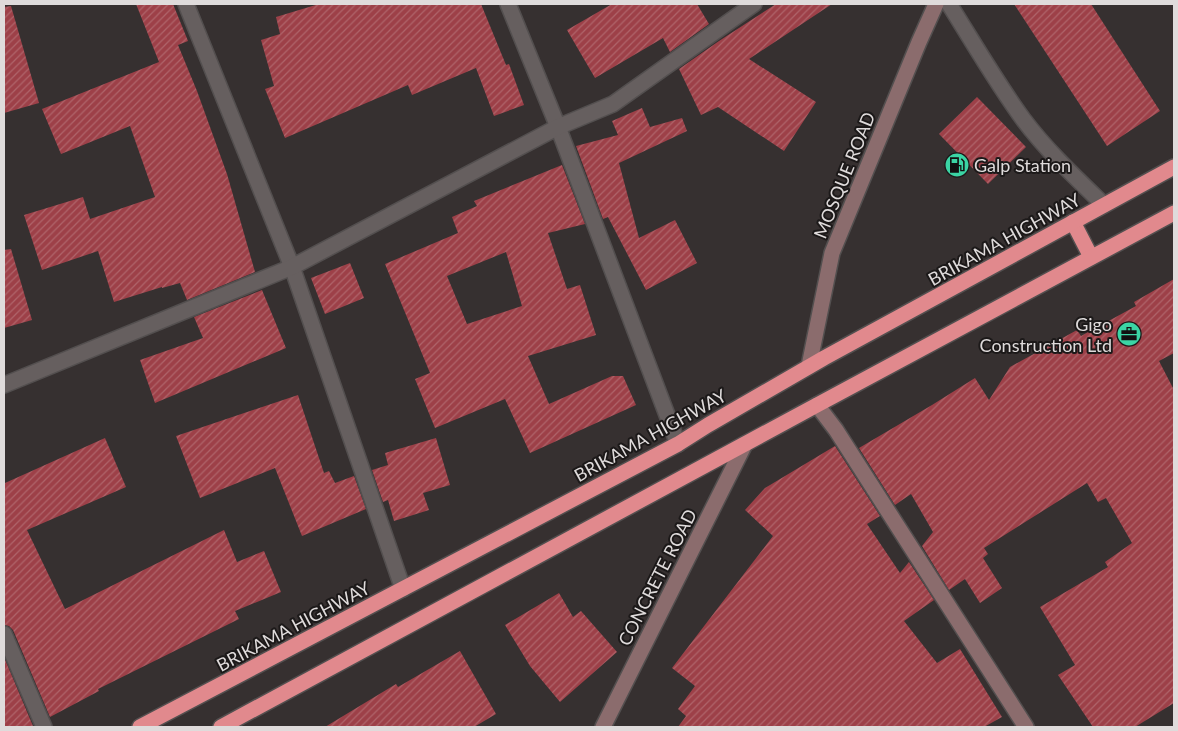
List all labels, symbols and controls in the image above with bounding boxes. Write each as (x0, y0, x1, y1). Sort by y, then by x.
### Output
street label: MOSQUE ROAD (809, 108, 879, 242)
fuel station icon: Galp Station (944, 152, 970, 178)
place label: Galp Station (974, 154, 1071, 176)
street label: BRIKAMA HIGHWAY (924, 188, 1085, 290)
place label: Gigo Construction Ltd (980, 313, 1112, 356)
office icon: Gigo Construction Ltd (1116, 321, 1142, 347)
street label: BRIKAMA HIGHWAY (570, 384, 731, 486)
street label: CONCRETE ROAD (613, 505, 701, 649)
street label: BRIKAMA HIGHWAY (212, 576, 374, 676)

